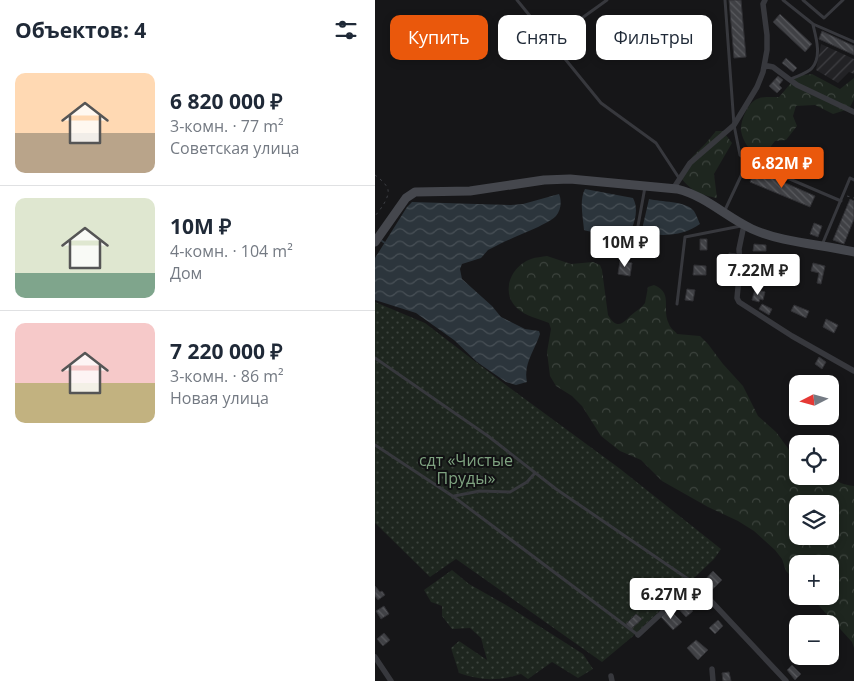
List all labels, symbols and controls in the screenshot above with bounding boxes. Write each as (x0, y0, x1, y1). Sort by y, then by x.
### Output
chip: Купить (390, 15, 488, 60)
chip: Снять (498, 15, 586, 60)
chip: Фильтры (596, 15, 712, 60)
text: Объектов: 4 (15, 16, 146, 44)
icon: filters (332, 16, 360, 44)
text: 6 820 000 ₽ (170, 87, 283, 115)
icon: home (55, 93, 115, 153)
text: 3-комн. · 77 m² (170, 115, 284, 137)
text: Советская улица (170, 137, 300, 159)
pin: 6.82M ₽ (736, 146, 828, 189)
text: 6.82M ₽ (752, 152, 812, 174)
text: 10M ₽ (170, 212, 232, 240)
icon: home (55, 218, 115, 278)
pin: 10M ₽ (590, 226, 660, 268)
text: 10M ₽ (602, 231, 648, 253)
text: 4-комн. · 104 m² (170, 240, 293, 262)
pin: 7.22M ₽ (712, 254, 804, 296)
text: 7.22M ₽ (728, 259, 788, 281)
text: Дом (170, 262, 202, 284)
text: 7 220 000 ₽ (170, 337, 283, 365)
icon: home (55, 343, 115, 403)
text: 3-комн. · 86 m² (170, 365, 284, 387)
north arrow (789, 375, 839, 425)
map controls (789, 375, 839, 665)
text: Новая улица (170, 387, 269, 409)
button: locate (789, 435, 839, 485)
park label: сдт «Чистые Пруды» (419, 449, 513, 489)
button: layers (789, 495, 839, 545)
button: + (789, 555, 839, 605)
pin: 6.27M ₽ (625, 578, 717, 620)
text: 6.27M ₽ (641, 583, 701, 605)
button: − (789, 615, 839, 665)

